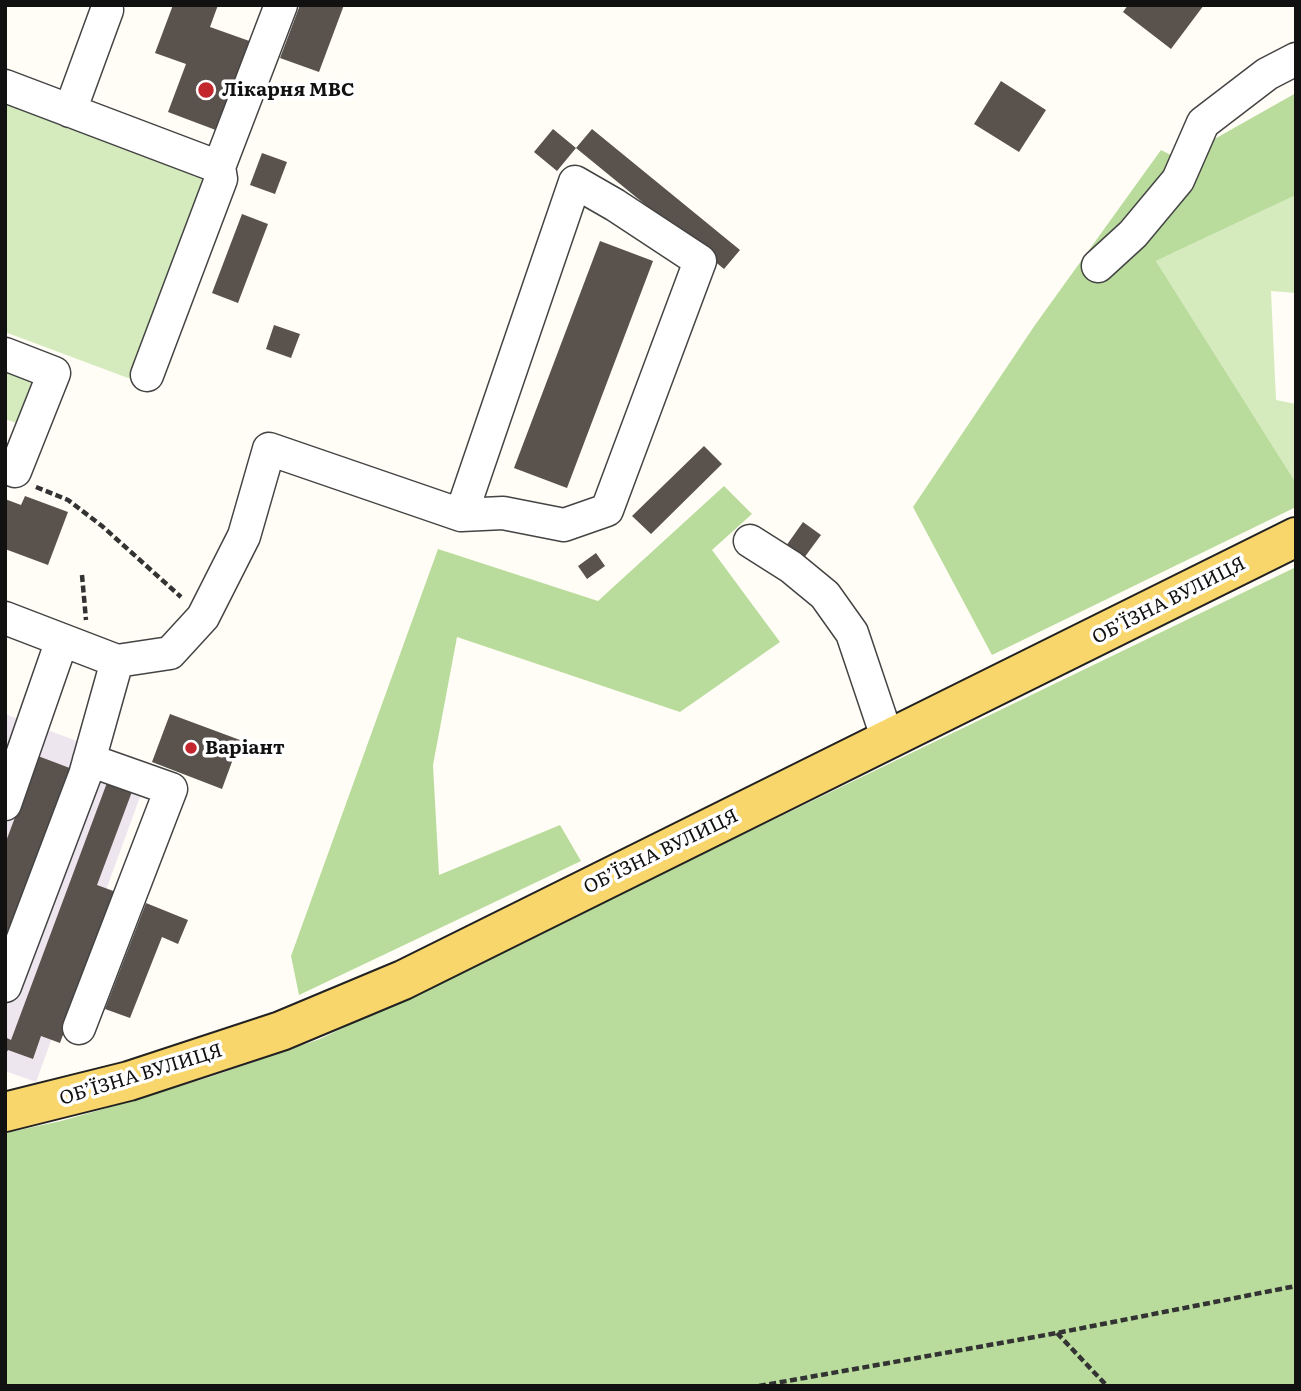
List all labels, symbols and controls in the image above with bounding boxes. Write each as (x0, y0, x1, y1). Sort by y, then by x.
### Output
place label: Лікарня МВС (222, 79, 354, 101)
marker: Лікарня МВС (196, 80, 216, 100)
street label: ОБ’ЇЗНА ВУЛИЦЯ (1088, 552, 1250, 650)
place label: Варіант (205, 737, 285, 759)
marker: Варіант (183, 740, 199, 756)
street label: ОБ’ЇЗНА ВУЛИЦЯ (580, 805, 742, 899)
street label: ОБ’ЇЗНА ВУЛИЦЯ (57, 1039, 225, 1111)

